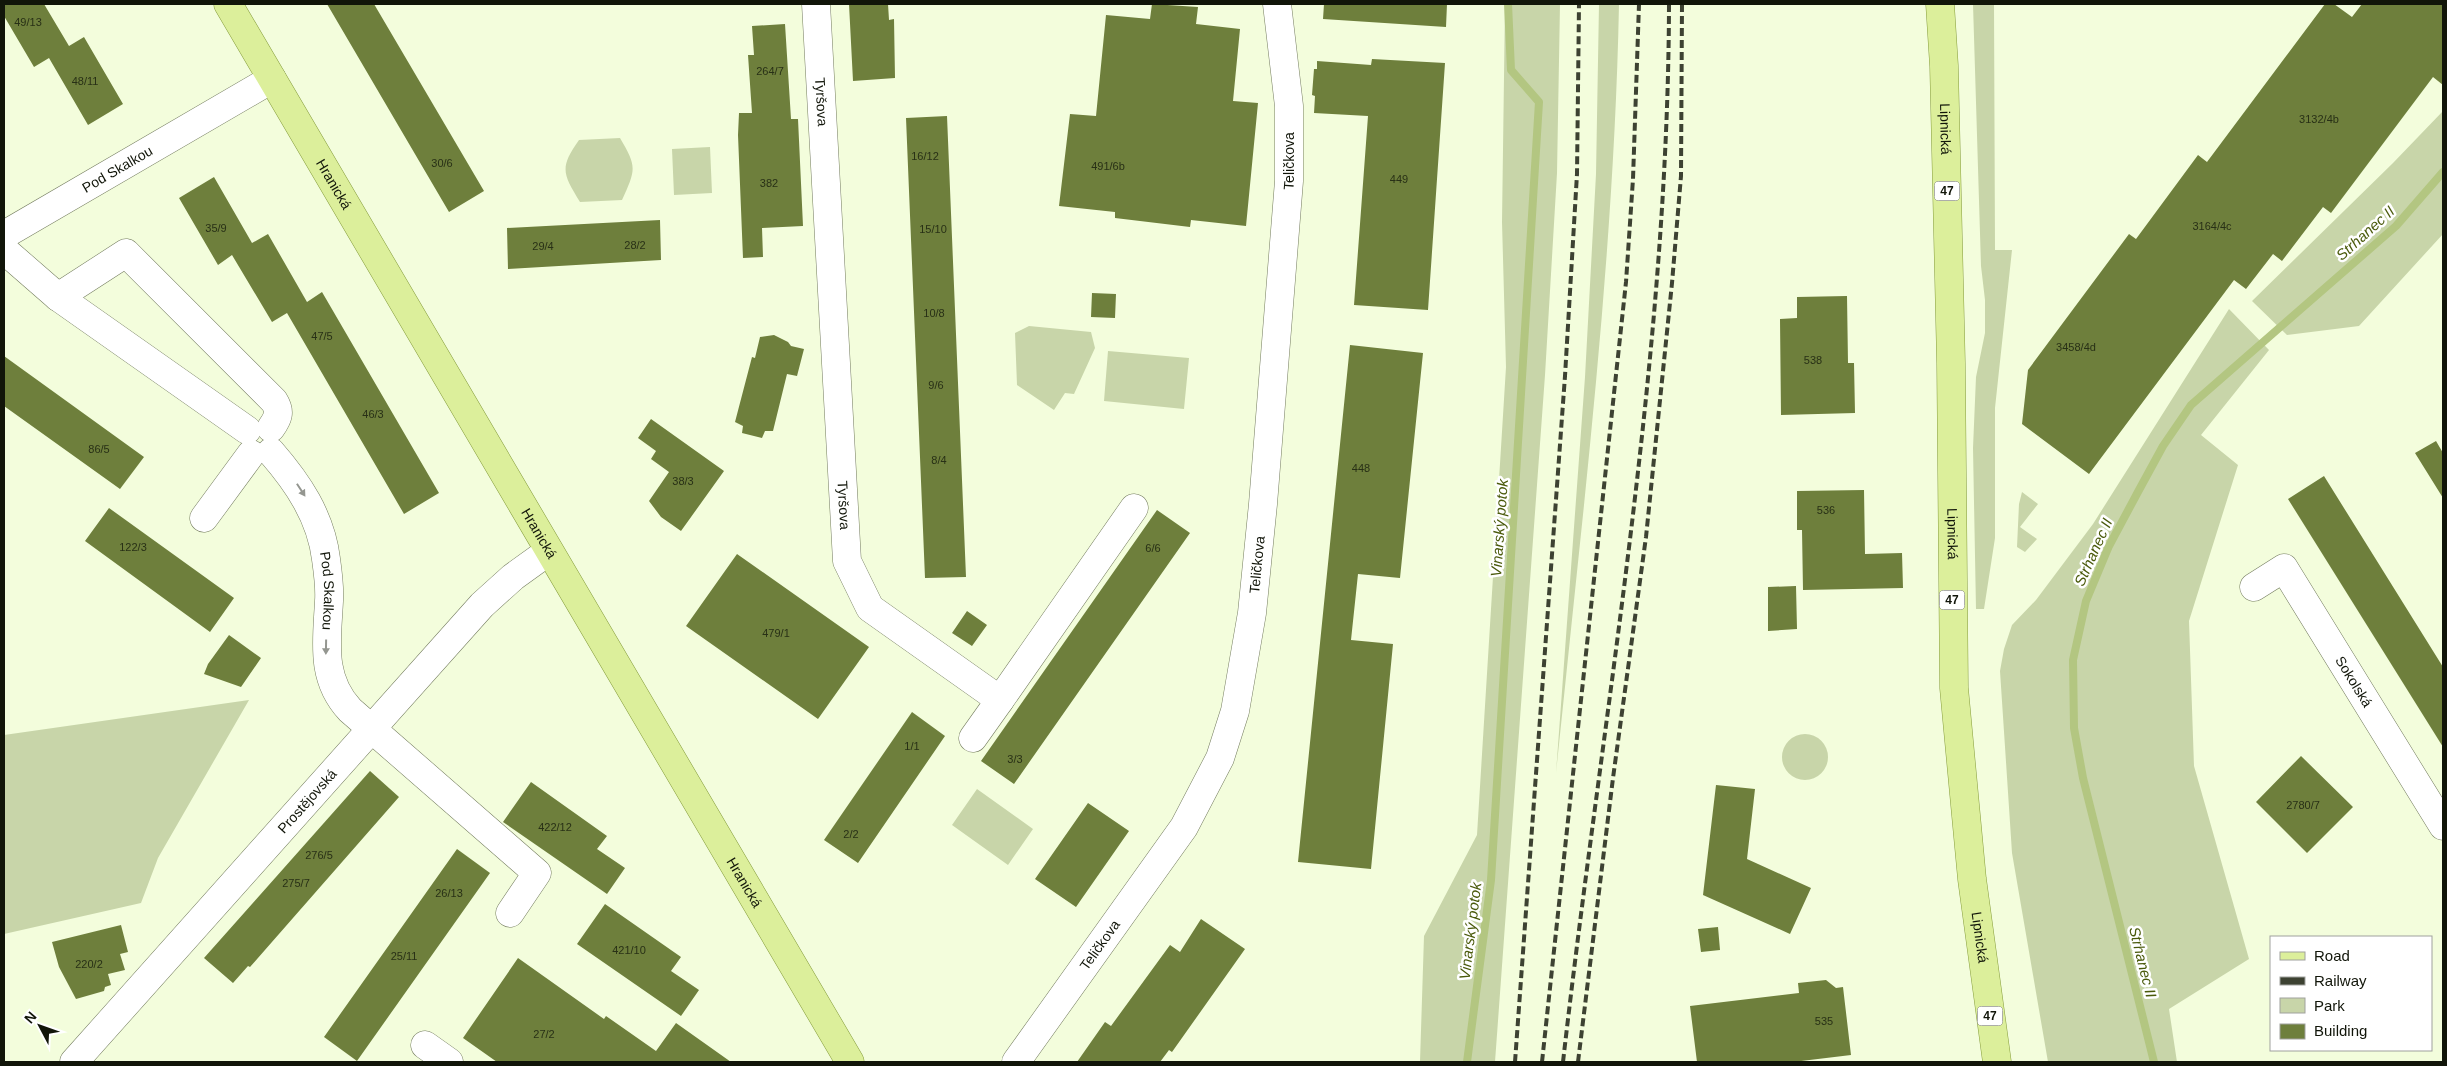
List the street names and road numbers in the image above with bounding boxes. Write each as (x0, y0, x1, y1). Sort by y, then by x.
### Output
street label: Tyršova (812, 77, 831, 127)
street label: Lipnická (1937, 103, 1954, 155)
street label: Teličkova (1280, 132, 1297, 191)
street label: Pod Skalkou (79, 142, 155, 196)
street label: Hranická (313, 156, 355, 212)
road number: 47 (1934, 182, 1960, 200)
street label: Tyršova (835, 480, 853, 530)
street label: Hranická (518, 505, 560, 561)
street label: Lipnická (1944, 508, 1961, 560)
street label: Teličkova (1246, 535, 1268, 594)
street label: Pod Skalkou (317, 550, 337, 630)
road number: 47 (1940, 590, 1964, 610)
street label: Sokolská (2332, 653, 2376, 710)
street label: Prostějovská (274, 766, 340, 836)
street label: Hranická (724, 855, 765, 911)
street label: Lipnická (1969, 911, 1991, 964)
street label: Teličkova (1076, 917, 1123, 973)
road number: 47 (1978, 1006, 2002, 1026)

